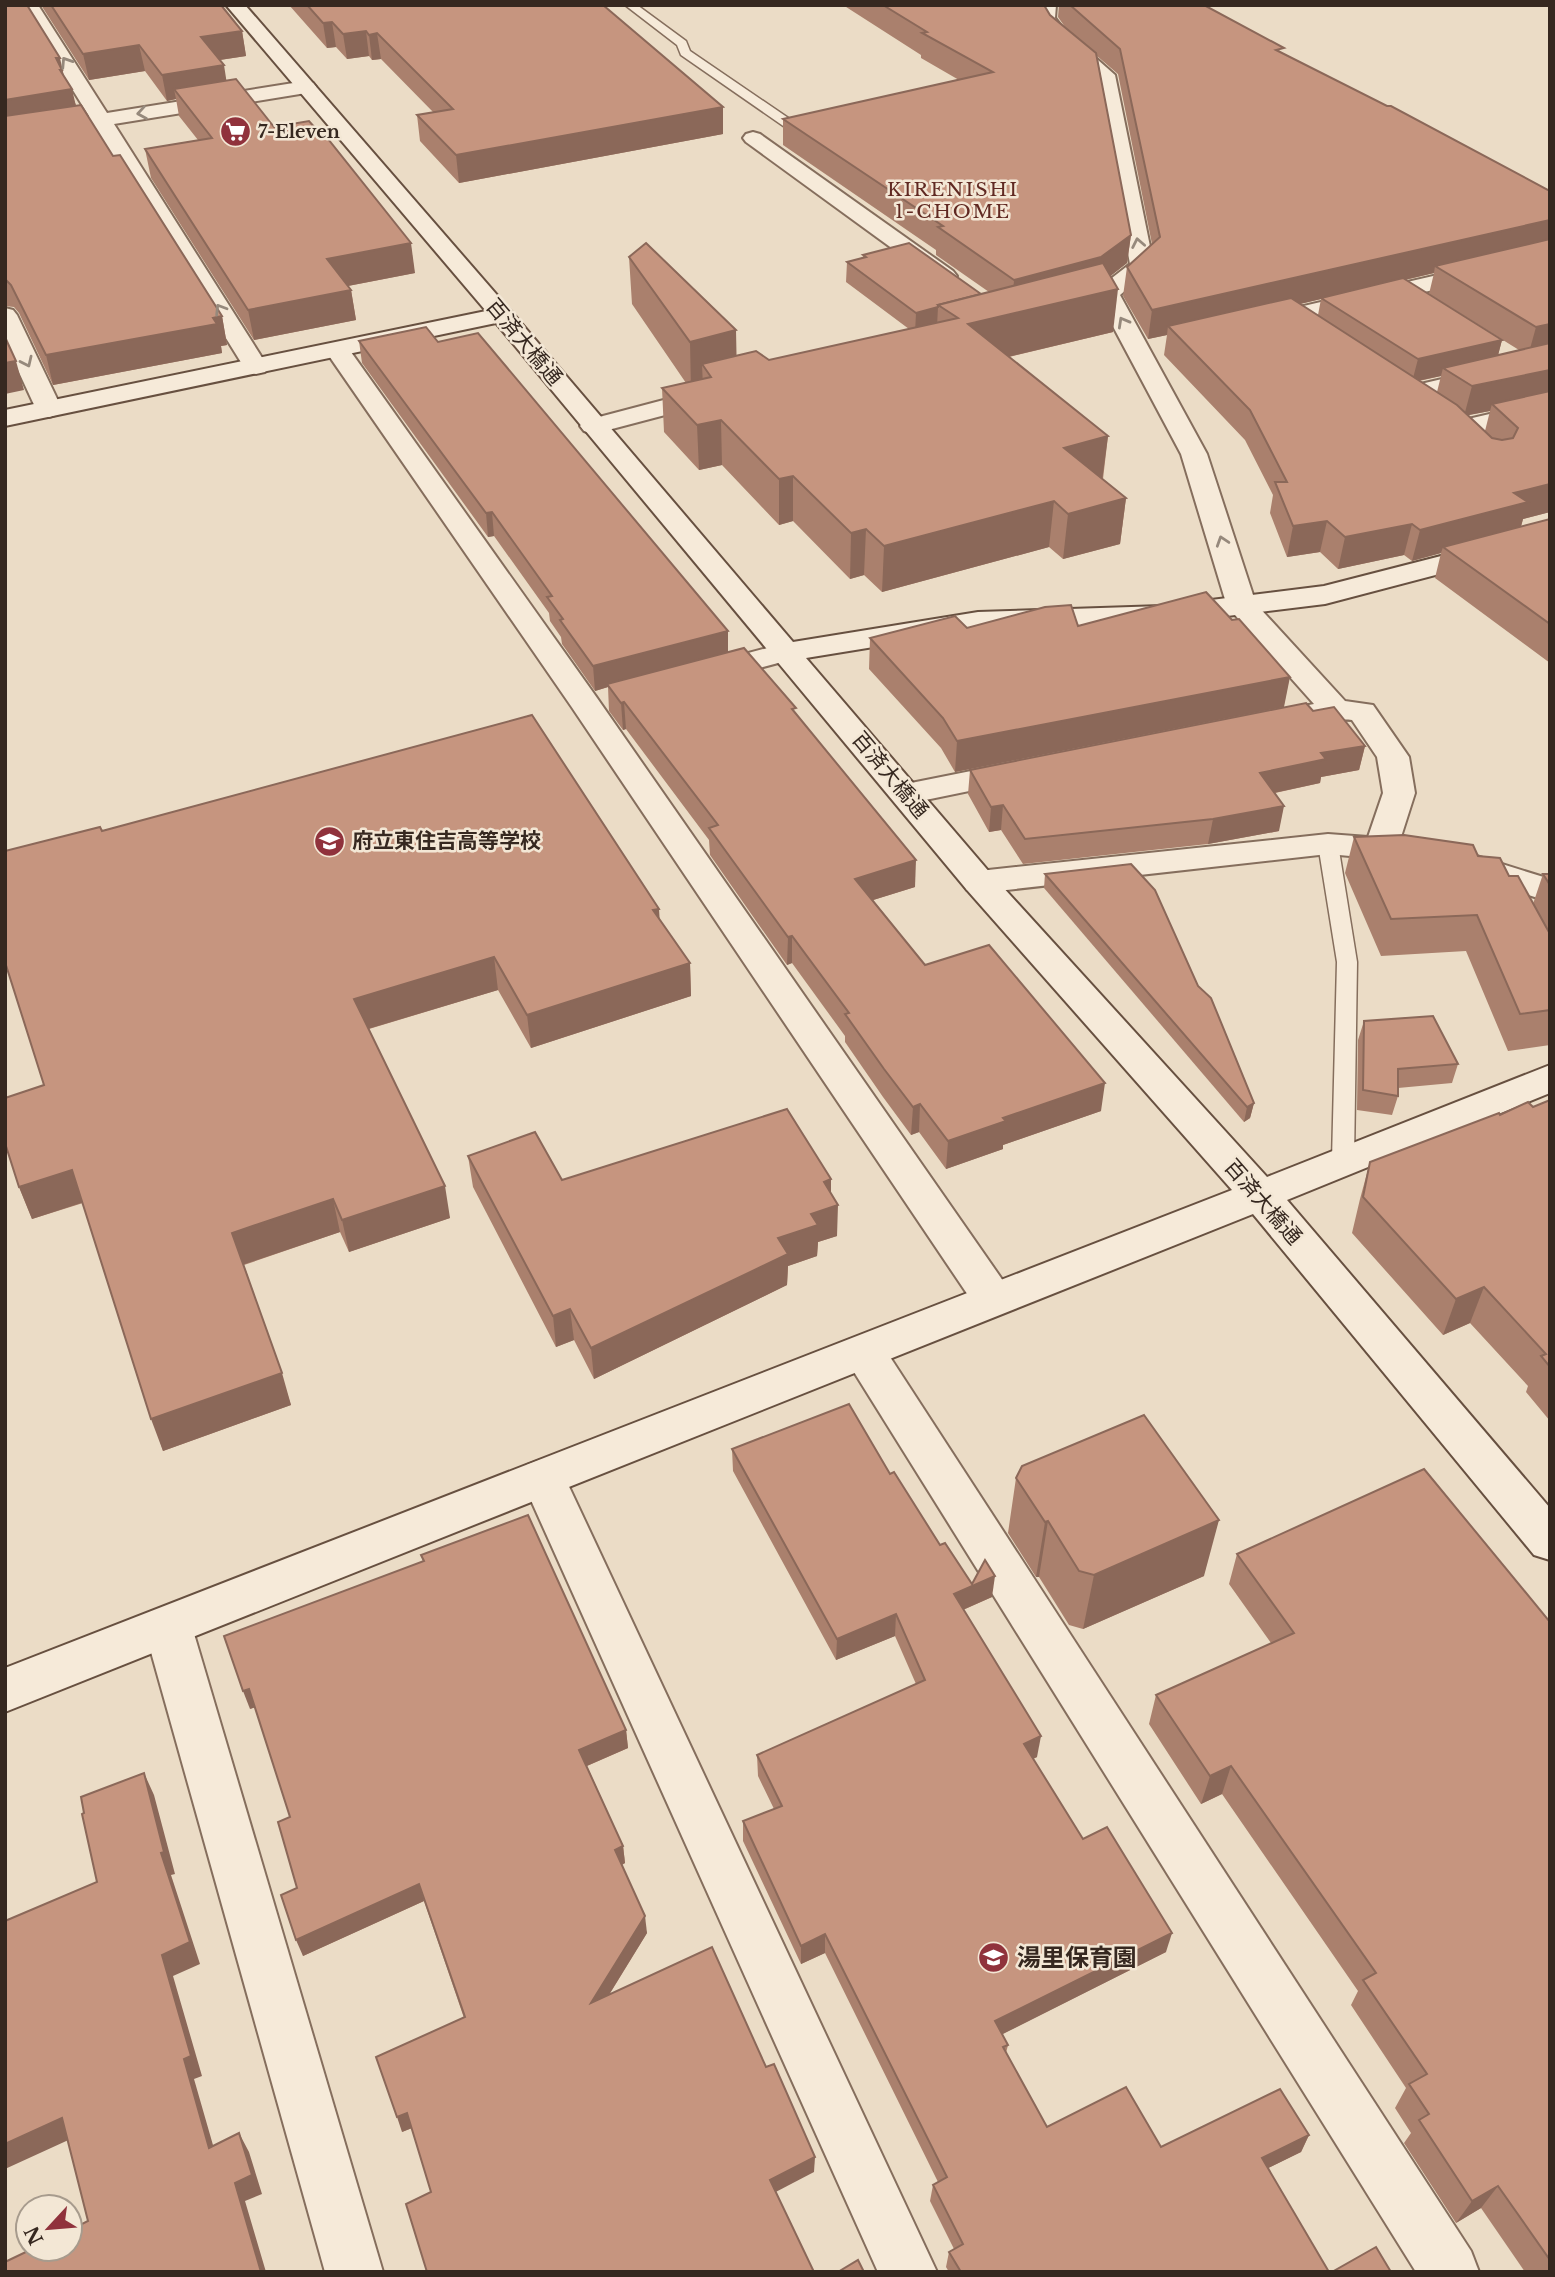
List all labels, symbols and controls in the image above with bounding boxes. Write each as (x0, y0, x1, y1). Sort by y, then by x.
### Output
one-way arrow (61, 57, 74, 70)
one-way arrow (136, 105, 148, 120)
supermarket icon: 7-Eleven (218, 115, 252, 149)
place label: 7-Eleven (258, 121, 340, 143)
district label: KIRENISHI 1-CHOME (887, 178, 1019, 223)
one-way arrow (1131, 237, 1146, 249)
street label: 百済大橋通 (480, 293, 568, 391)
one-way arrow (215, 303, 228, 316)
one-way arrow (1118, 317, 1131, 329)
one-way arrow (19, 355, 33, 367)
one-way arrow (1216, 535, 1230, 547)
street label: 百済大橋通 (846, 726, 934, 824)
school or university icon: 府立東住吉高等学校 (312, 824, 346, 858)
place label: 府立東住吉高等学校 (352, 828, 541, 854)
street label: 百済大橋通 (1219, 1154, 1307, 1250)
school or university icon: 湯里保育園 (977, 1940, 1011, 1974)
place label: 湯里保育園 (1017, 1943, 1137, 1972)
north arrow (14, 2193, 84, 2263)
text: N (20, 2222, 48, 2248)

